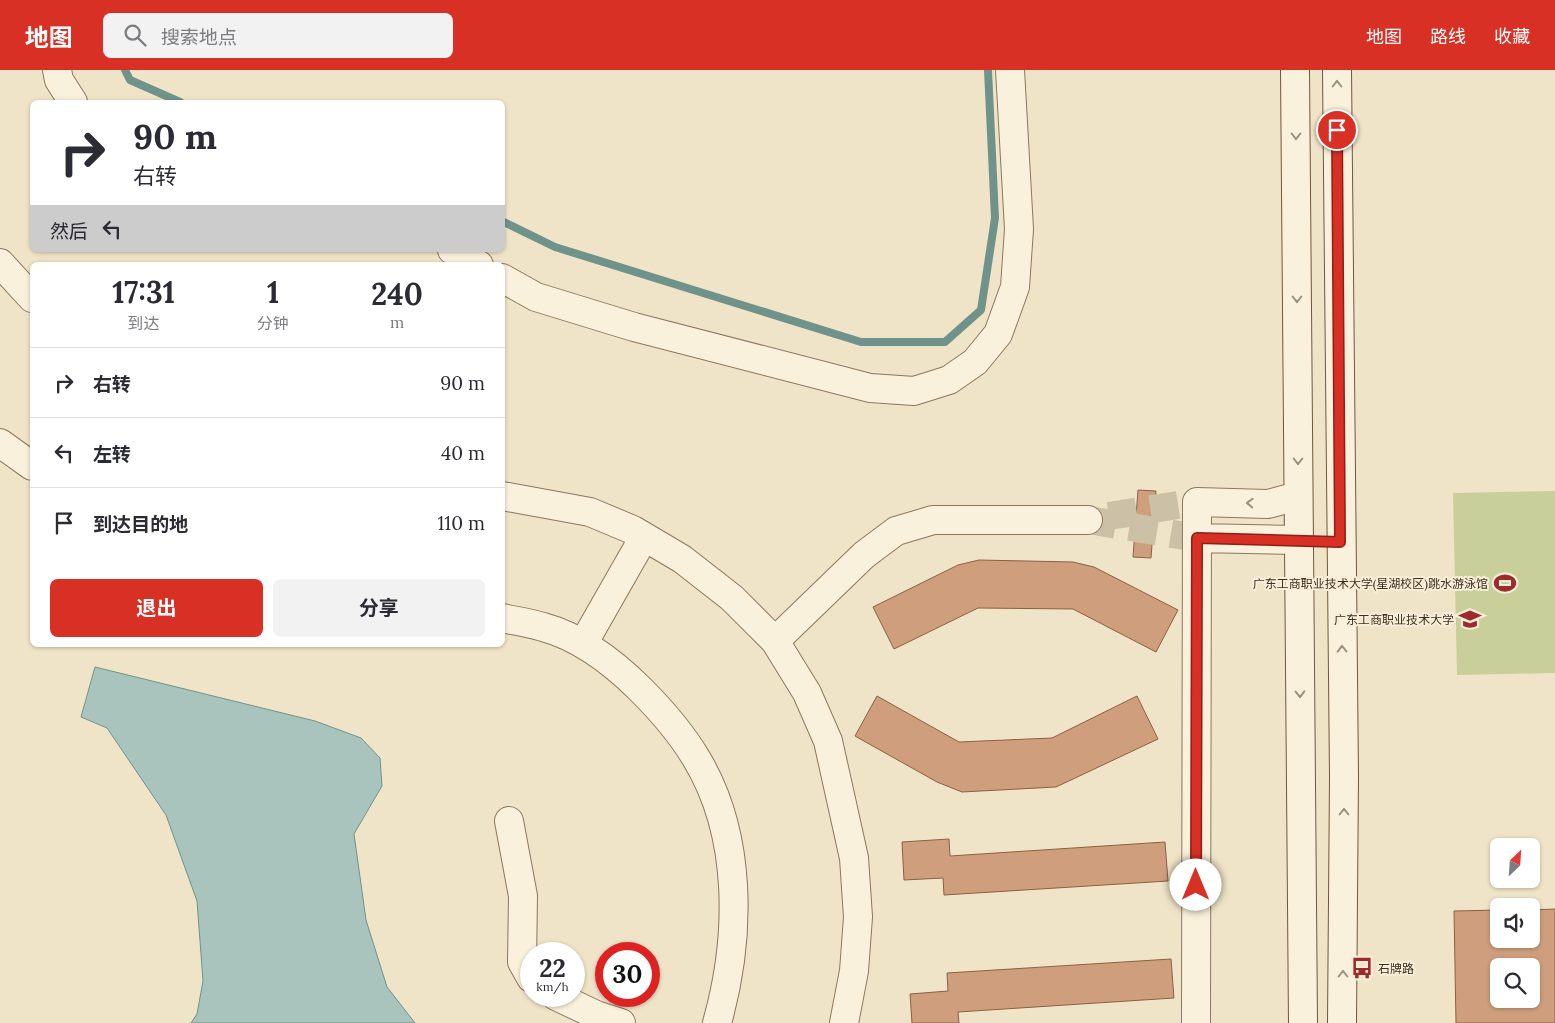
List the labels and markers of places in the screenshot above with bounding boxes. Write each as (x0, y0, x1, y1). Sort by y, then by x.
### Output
pin (1316, 109, 1358, 151)
sports icon: 广东工商职业技术大学(星湖校区)跳水游泳馆 (1492, 570, 1518, 596)
place label: 广东工商职业技术大学(星湖校区)跳水游泳馆 (1253, 576, 1488, 592)
school or university icon: 广东工商职业技术大学 (1457, 606, 1483, 632)
place label: 广东工商职业技术大学 (1334, 612, 1454, 627)
bus stop icon: 石牌路 (1349, 955, 1375, 981)
place label: 石牌路 (1378, 961, 1414, 976)

